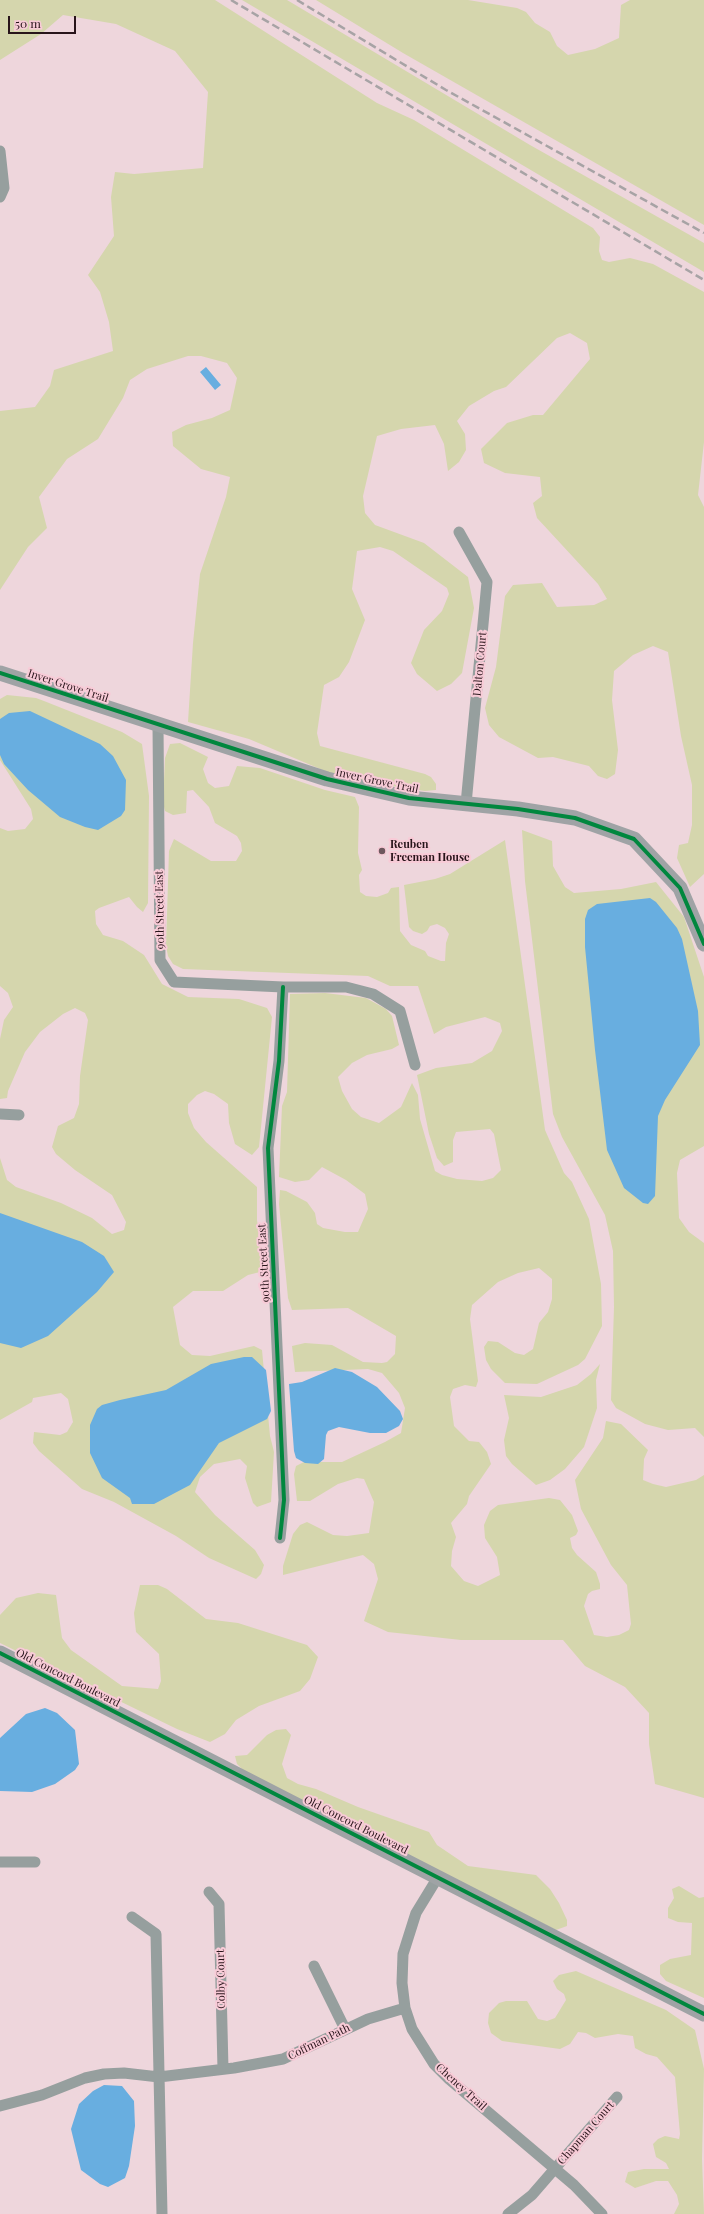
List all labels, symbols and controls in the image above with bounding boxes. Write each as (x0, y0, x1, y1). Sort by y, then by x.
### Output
scale bar (10, 8, 78, 34)
text: 50 m (15, 15, 41, 31)
street label: Dalton Court (471, 631, 489, 697)
street label: Inver Grove Trail (26, 667, 110, 705)
street label: Inver Grove Trail (334, 766, 420, 796)
place label: Reuben Freeman House (390, 838, 470, 864)
marker: Reuben Freeman House (377, 846, 387, 856)
street label: 90th Street East (153, 871, 167, 949)
street label: 90th Street East (255, 1223, 273, 1303)
street label: Old Concord Boulevard (14, 1646, 122, 1710)
street label: Old Concord Boulevard (302, 1793, 410, 1857)
street label: Colby Court (214, 1949, 228, 2009)
street label: Coffman Path (286, 2021, 352, 2063)
street label: Cheney Trail (433, 2061, 489, 2113)
street label: Chapman Court (555, 2099, 617, 2167)

